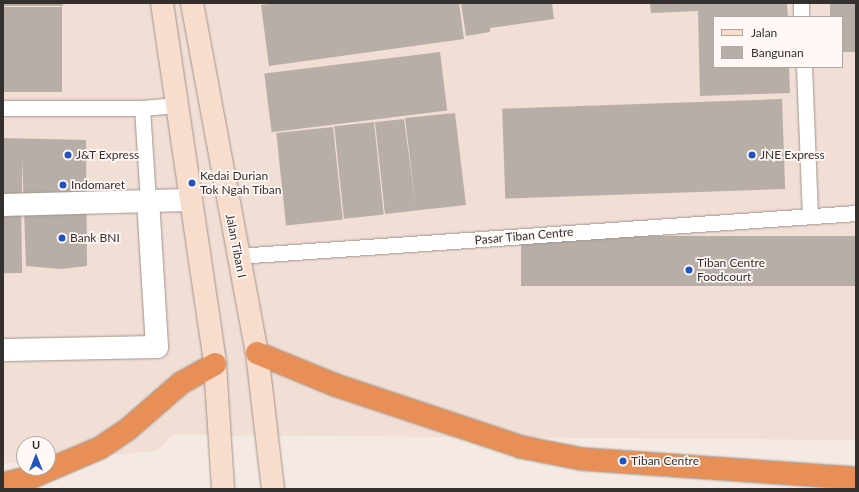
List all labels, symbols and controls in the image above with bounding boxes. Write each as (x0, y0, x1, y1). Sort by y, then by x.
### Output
legend (713, 16, 843, 68)
text: Jalan (751, 25, 777, 40)
text: Bangunan (751, 45, 804, 60)
place label: J&T Express (76, 148, 140, 162)
place label: JNE Express (760, 148, 825, 162)
marker: J&T Express (63, 150, 73, 160)
marker: JNE Express (747, 150, 757, 160)
place label: Kedai Durian Tok Ngah Tiban (200, 169, 282, 197)
place label: Indomaret (71, 178, 125, 192)
marker: Kedai Durian Tok Ngah Tiban (187, 178, 197, 188)
marker: Indomaret (58, 180, 68, 190)
street label: Jalan Tiban I (223, 213, 249, 279)
street label: Pasar Tiban Centre (474, 224, 574, 248)
place label: Bank BNI (70, 231, 120, 245)
marker: Bank BNI (57, 233, 67, 243)
place label: Tiban Centre Foodcourt (697, 256, 765, 284)
marker: Tiban Centre Foodcourt (684, 265, 694, 275)
north arrow (16, 436, 56, 476)
text: U (32, 438, 40, 451)
place label: Tiban Centre (631, 454, 699, 468)
marker: Tiban Centre (618, 456, 628, 466)

